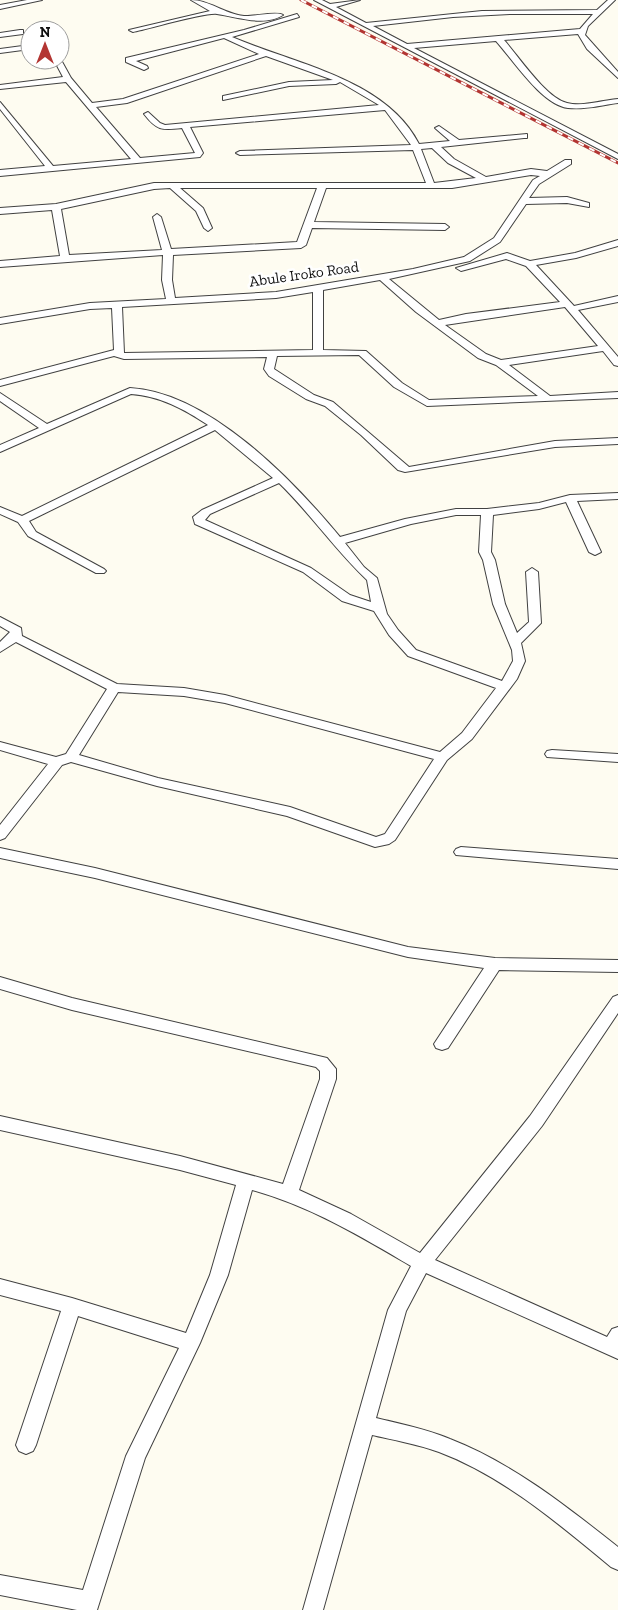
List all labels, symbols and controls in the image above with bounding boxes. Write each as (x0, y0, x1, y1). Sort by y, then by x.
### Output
north arrow (20, 20, 70, 70)
text: N (40, 24, 51, 41)
street label: Abule Iroko Road (248, 257, 361, 291)

